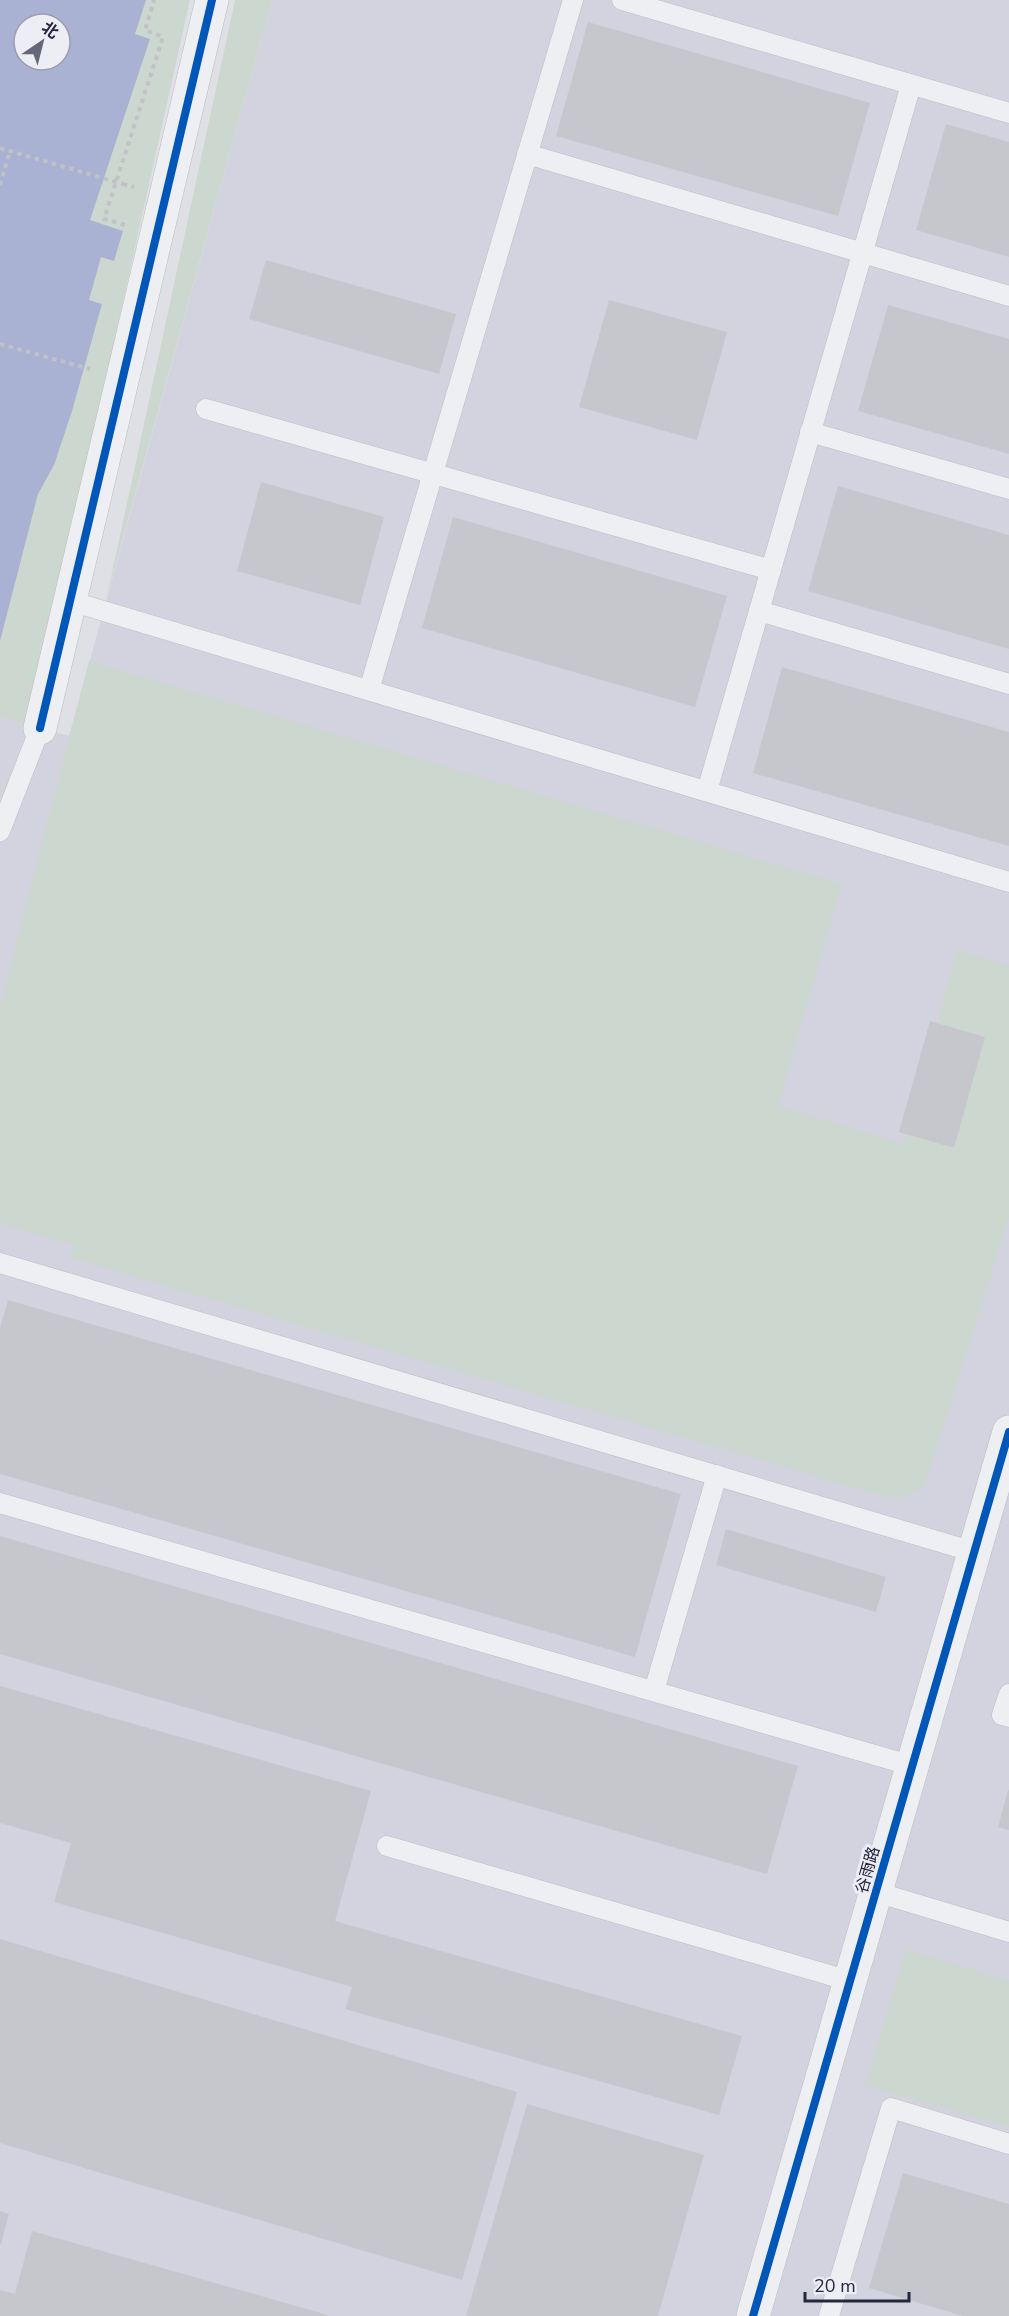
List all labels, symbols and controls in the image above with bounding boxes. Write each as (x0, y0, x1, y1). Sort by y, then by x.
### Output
north arrow (12, 12, 72, 72)
text: 北 (37, 17, 63, 44)
street label: 谷雨路 (851, 1844, 885, 1896)
scale bar (805, 2265, 908, 2303)
text: 20 m (814, 2274, 856, 2298)

